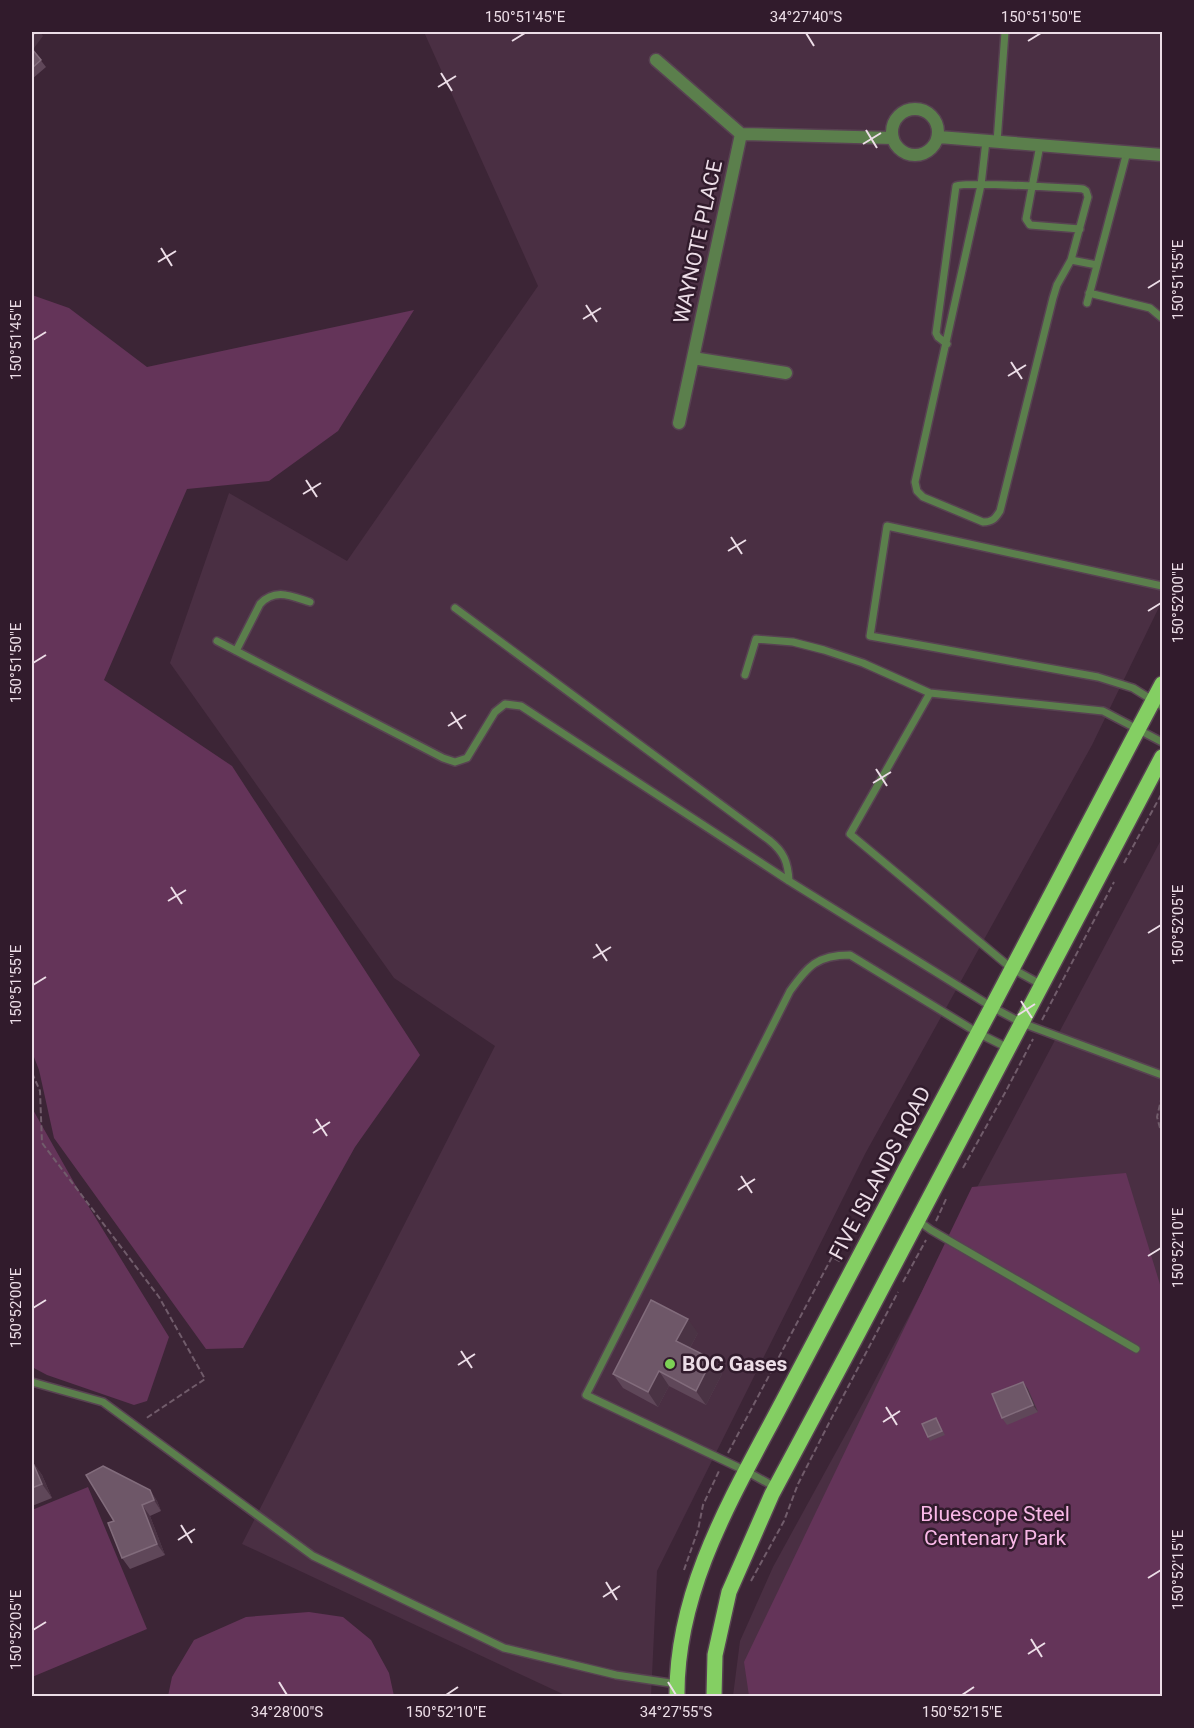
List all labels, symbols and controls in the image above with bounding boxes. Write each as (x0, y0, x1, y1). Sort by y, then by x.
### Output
text: 150°51'45"E (485, 8, 566, 26)
text: 34°27'40"S (770, 8, 842, 26)
text: 150°51'50"E (1001, 8, 1082, 26)
street label: WAYNOTE PLACE (669, 158, 727, 326)
text: 150°51'55"E (1169, 239, 1187, 320)
text: 150°51'45"E (7, 299, 25, 380)
text: 150°52'00"E (1169, 562, 1187, 643)
text: 150°51'50"E (7, 622, 25, 703)
text: 150°52'05"E (1169, 884, 1187, 965)
text: 150°51'55"E (7, 944, 25, 1025)
street label: FIVE ISLANDS ROAD (824, 1082, 936, 1264)
text: 150°52'10"E (1169, 1207, 1187, 1288)
text: 150°52'00"E (7, 1267, 25, 1348)
place label: BOC Gases (682, 1352, 788, 1376)
marker: BOC Gases (663, 1357, 677, 1371)
park label: Bluescope Steel Centenary Park (920, 1502, 1070, 1550)
text: 150°52'15"E (1169, 1529, 1187, 1610)
text: 150°52'05"E (7, 1589, 25, 1670)
text: 34°28'00"S (251, 1703, 323, 1721)
text: 150°52'10"E (406, 1703, 487, 1721)
text: 34°27'55"S (640, 1703, 712, 1721)
text: 150°52'15"E (922, 1703, 1003, 1721)

